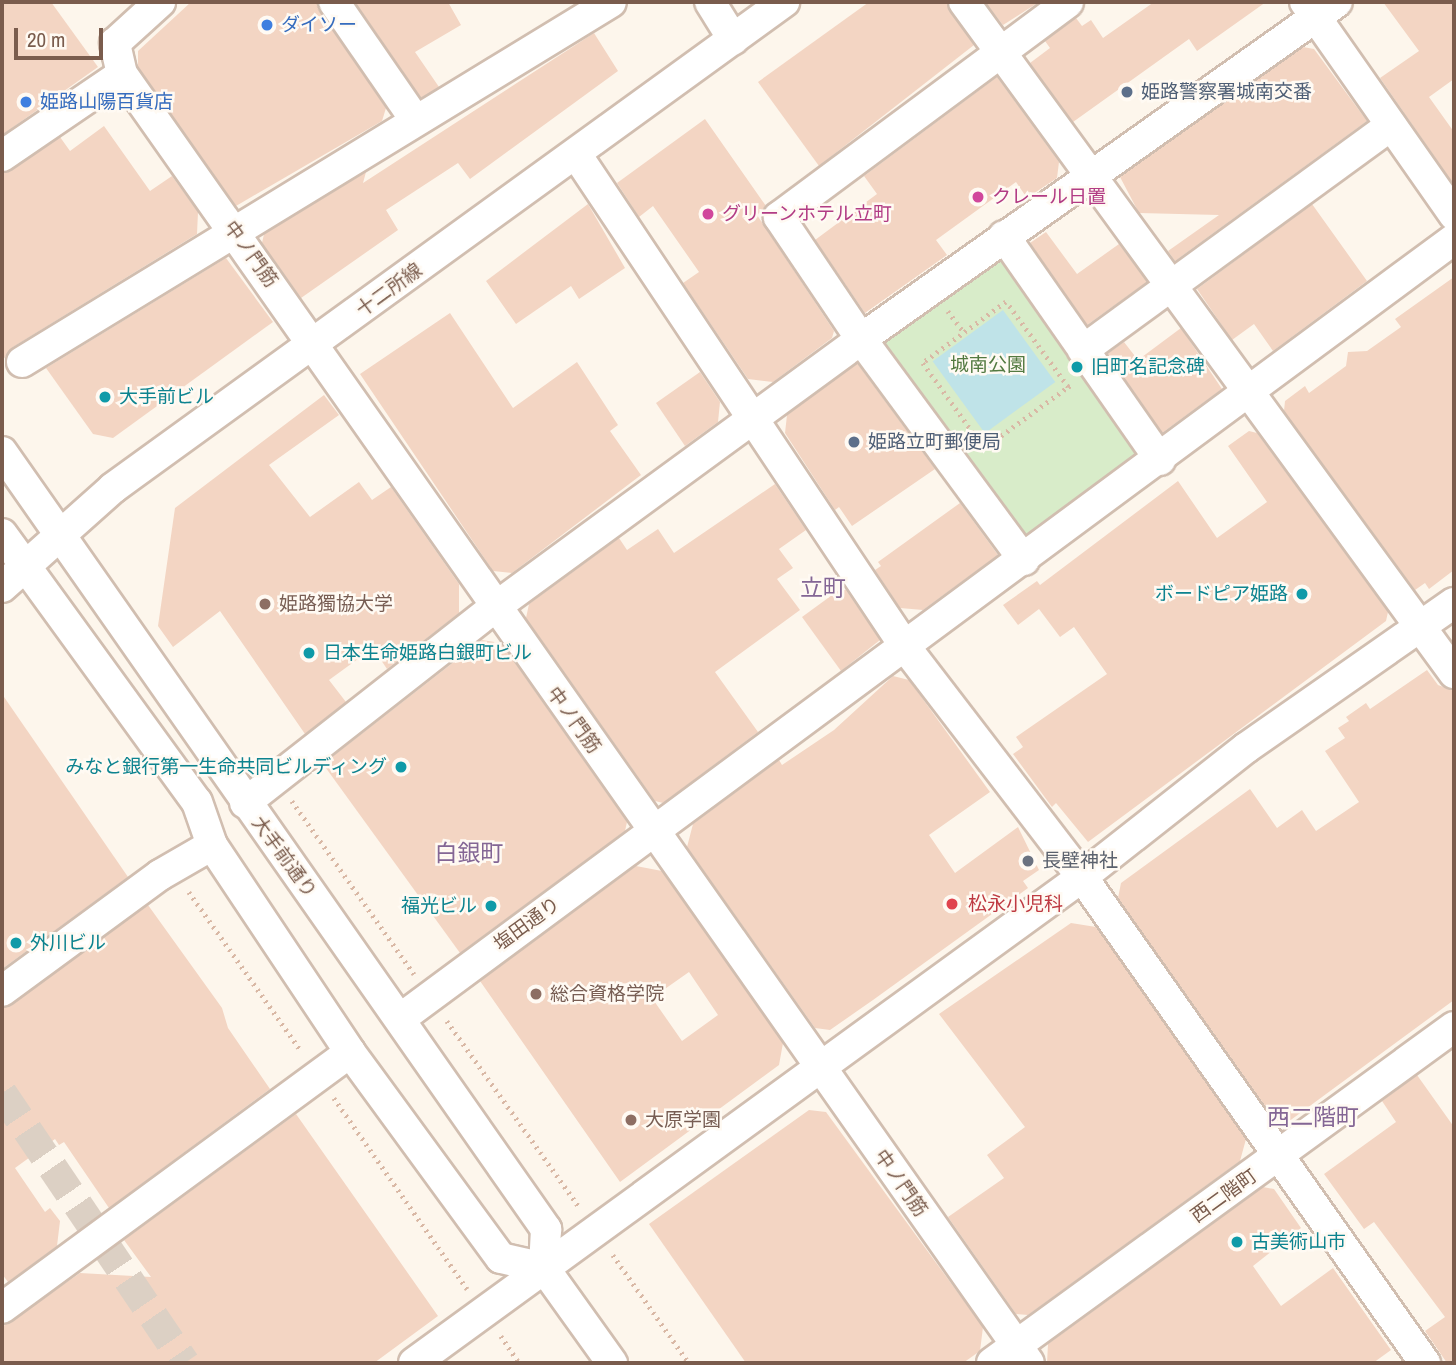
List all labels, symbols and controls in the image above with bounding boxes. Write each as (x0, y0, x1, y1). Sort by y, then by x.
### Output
scale bar (18, 14, 107, 58)
place label: ダイソー (281, 14, 357, 36)
marker: ダイソー (259, 17, 275, 33)
text: 20 m (27, 25, 65, 54)
place label: 姫路警察署城南交番 (1141, 81, 1312, 103)
marker: 姫路警察署城南交番 (1119, 84, 1135, 100)
place label: 姫路山陽百貨店 (40, 91, 173, 113)
marker: 姫路山陽百貨店 (18, 94, 34, 110)
place label: クレール日置 (992, 186, 1106, 208)
marker: クレール日置 (970, 189, 986, 205)
place label: グリーンホテル立町 (722, 203, 893, 225)
marker: グリーンホテル立町 (700, 206, 716, 222)
street label: 中ノ門筋 (219, 217, 283, 291)
street label: 十二所線 (352, 258, 426, 322)
park label: 城南公園 (950, 354, 1026, 376)
place label: 旧町名記念碑 (1091, 356, 1205, 378)
marker: 旧町名記念碑 (1069, 359, 1085, 375)
place label: 大手前ビル (119, 386, 214, 408)
marker: 大手前ビル (97, 389, 113, 405)
place label: 姫路立町郵便局 (868, 431, 1001, 453)
marker: 姫路立町郵便局 (846, 434, 862, 450)
district label: 立町 (800, 574, 846, 602)
place label: ボードピア姫路 (1155, 583, 1288, 605)
marker: ボードピア姫路 (1294, 586, 1310, 602)
place label: 姫路獨協大学 (279, 593, 393, 615)
marker: 姫路獨協大学 (257, 596, 273, 612)
place label: 日本生命姫路白銀町ビル (323, 642, 532, 664)
marker: 日本生命姫路白銀町ビル (301, 645, 317, 661)
street label: 中ノ門筋 (542, 683, 606, 757)
place label: みなと銀行第一生命共同ビルディング (64, 756, 387, 778)
marker: みなと銀行第一生命共同ビルディング (393, 759, 409, 775)
street label: 大手前通り (247, 812, 321, 902)
district label: 白銀町 (435, 839, 503, 867)
place label: 長壁神社 (1042, 850, 1118, 872)
marker: 長壁神社 (1020, 853, 1036, 869)
street label: 塩田通り (490, 892, 564, 956)
place label: 松永小児科 (968, 893, 1063, 915)
marker: 松永小児科 (942, 894, 962, 914)
place label: 福光ビル (401, 895, 477, 917)
marker: 福光ビル (483, 898, 499, 914)
place label: 外川ビル (30, 932, 106, 954)
marker: 外川ビル (8, 935, 24, 951)
place label: 総合資格学院 (550, 983, 664, 1005)
marker: 総合資格学院 (528, 986, 544, 1002)
district label: 西二階町 (1267, 1103, 1359, 1131)
place label: 大原学園 (645, 1109, 721, 1131)
marker: 大原学園 (623, 1112, 639, 1128)
street label: 中ノ門筋 (870, 1145, 932, 1221)
street label: 西二階町 (1187, 1164, 1261, 1228)
place label: 古美術山市 (1251, 1231, 1346, 1253)
marker: 古美術山市 (1229, 1234, 1245, 1250)

